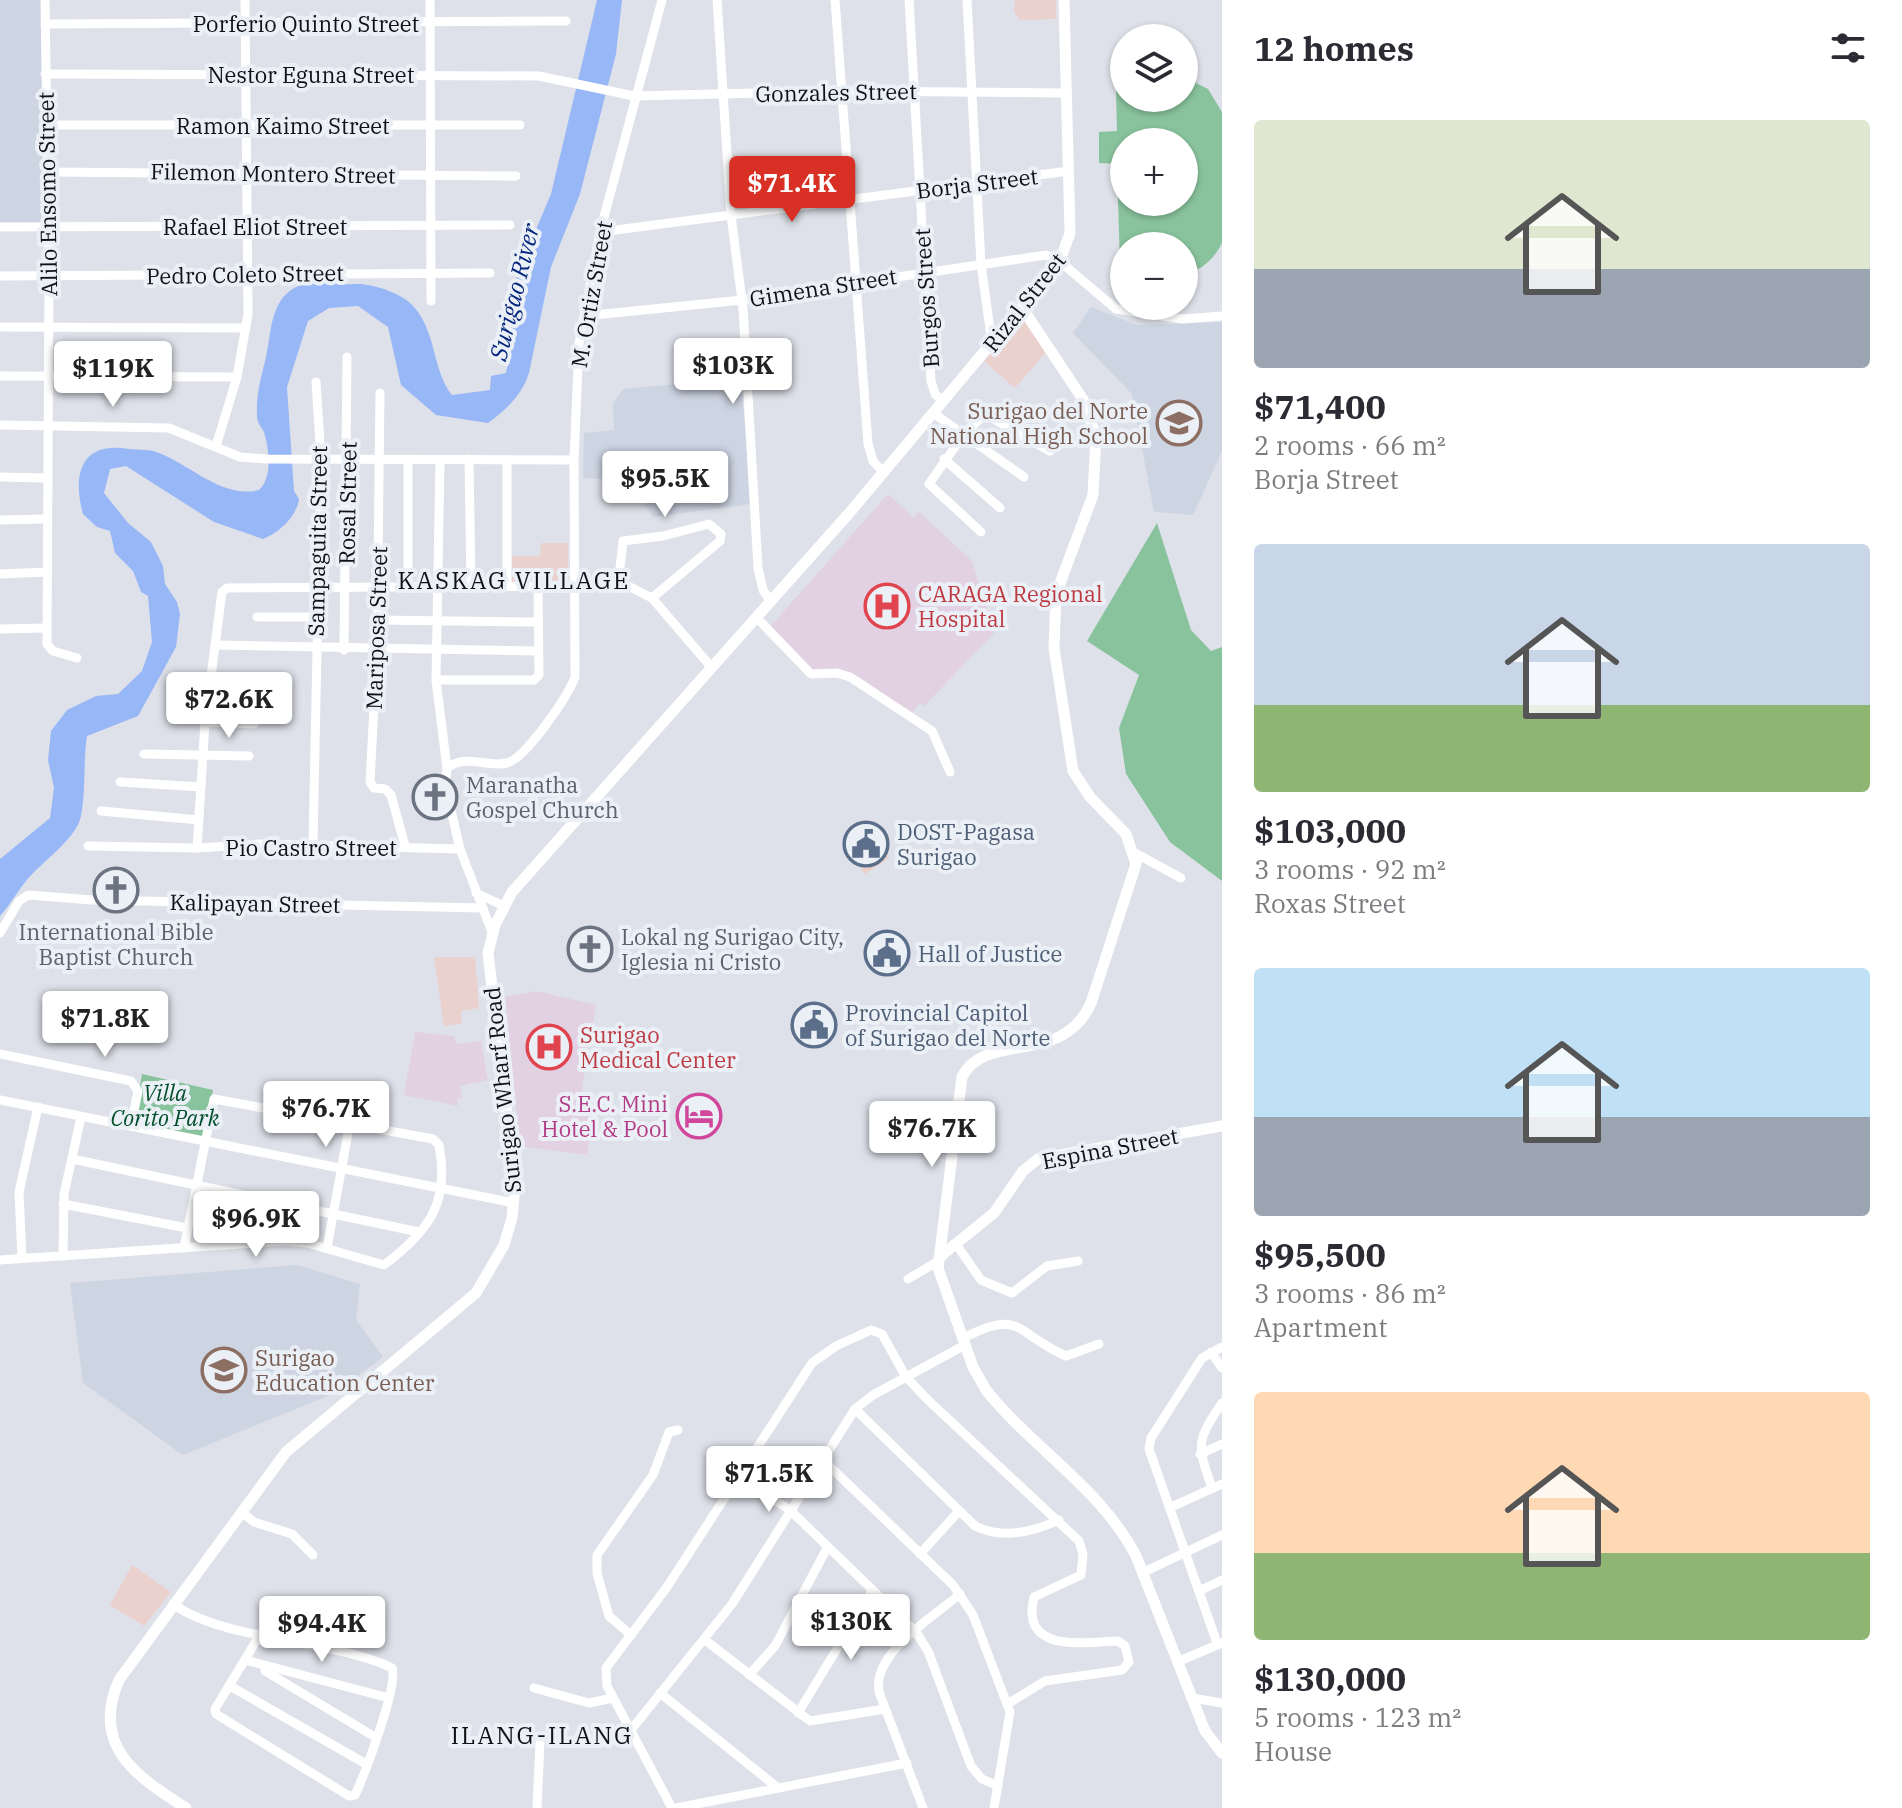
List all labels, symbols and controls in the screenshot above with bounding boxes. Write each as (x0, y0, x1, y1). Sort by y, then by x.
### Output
street label: Porferio Quinto Street (193, 9, 420, 38)
map controls (1110, 24, 1198, 320)
button: layers (1110, 24, 1198, 112)
text: 12 homes (1254, 26, 1414, 70)
icon: filters (1826, 26, 1870, 70)
street label: Nestor Eguna Street (208, 60, 415, 89)
street label: Gonzales Street (755, 76, 917, 108)
street label: Alilo Ensomo Street (31, 91, 63, 296)
street label: Ramon Kaimo Street (176, 111, 390, 140)
button: + (1110, 128, 1198, 216)
street label: Filemon Montero Street (150, 156, 396, 190)
pin: $71.4K (727, 156, 857, 224)
street label: Borja Street (914, 161, 1040, 205)
text: $71.4K (747, 165, 837, 199)
icon: home (1490, 172, 1634, 316)
street label: Rafael Eliot Street (163, 212, 347, 241)
street label: M. Ortiz Street (564, 218, 618, 370)
water label: Surigao River (481, 219, 547, 365)
street label: Burgos Street (907, 227, 945, 369)
button: − (1110, 232, 1198, 320)
street label: Rizal Street (976, 246, 1072, 358)
street label: Pedro Coleto Street (146, 258, 344, 290)
street label: Gimena Street (747, 261, 899, 313)
pin: $103K (677, 338, 789, 406)
pin: $119K (57, 341, 169, 409)
text: $103K (692, 347, 774, 381)
text: $119K (72, 350, 154, 384)
text: $71,400 (1254, 384, 1386, 428)
place label: Surigao del Norte National High School (930, 396, 1148, 450)
school or university icon: Surigao del Norte National High School (1155, 399, 1203, 447)
text: 2 rooms · 66 m² (1254, 428, 1446, 462)
street label: Rosal Street (331, 441, 363, 565)
street label: Sampaguita Street (301, 445, 333, 637)
pin: $95.5K (600, 451, 730, 519)
text: $95.5K (620, 460, 710, 494)
text: Borja Street (1254, 462, 1399, 496)
street label: Mariposa Street (359, 545, 393, 710)
district label: KASKAG VILLAGE (398, 564, 630, 596)
place label: CARAGA Regional Hospital (918, 579, 1103, 633)
hospital icon: CARAGA Regional Hospital (863, 582, 911, 630)
icon: home (1490, 596, 1634, 740)
pin: $72.6K (164, 672, 294, 740)
text: $72.6K (184, 681, 274, 715)
place label: Maranatha Gospel Church (466, 770, 619, 824)
church icon: Maranatha Gospel Church (411, 773, 459, 821)
text: $103,000 (1254, 808, 1406, 852)
place label: DOST-Pagasa Surigao (897, 817, 1035, 871)
public building icon: DOST-Pagasa Surigao (842, 820, 890, 868)
street label: Pio Castro Street (225, 833, 397, 862)
text: 3 rooms · 92 m² (1254, 852, 1446, 886)
church icon: International Bible Baptist Church (92, 866, 140, 914)
text: Roxas Street (1254, 886, 1406, 920)
street label: Kalipayan Street (169, 887, 341, 919)
place label: International Bible Baptist Church (19, 917, 213, 971)
place label: Lokal ng Surigao City, Iglesia ni Cristo (621, 922, 844, 976)
church icon: Lokal ng Surigao City, Iglesia ni Cristo (566, 925, 614, 973)
public building icon: Hall of Justice (863, 929, 911, 977)
place label: Hall of Justice (918, 939, 1062, 968)
street label: Surigao Wharf Road (477, 986, 527, 1194)
pin: $71.8K (40, 991, 170, 1059)
place label: Provincial Capitol of Surigao del Norte (845, 998, 1050, 1052)
text: $71.8K (60, 1000, 150, 1034)
public building icon: Provincial Capitol of Surigao del Norte (790, 1001, 838, 1049)
place label: Surigao Medical Center (580, 1020, 736, 1074)
icon: home (1490, 1020, 1634, 1164)
hospital icon: Surigao Medical Center (525, 1023, 573, 1071)
park label: Villa Corito Park (110, 1078, 220, 1132)
pin: $76.7K (261, 1081, 391, 1149)
place label: S.E.C. Mini Hotel & Pool (541, 1089, 668, 1143)
text: $76.7K (281, 1090, 371, 1124)
hotel icon: S.E.C. Mini Hotel & Pool (675, 1092, 723, 1140)
pin: $76.7K (867, 1101, 997, 1169)
text: $76.7K (887, 1110, 977, 1144)
street label: Espina Street (1039, 1121, 1181, 1175)
pin: $96.9K (191, 1191, 321, 1259)
text: $96.9K (211, 1200, 301, 1234)
text: $95,500 (1254, 1232, 1386, 1276)
text: 3 rooms · 86 m² (1254, 1276, 1446, 1310)
text: Apartment (1254, 1310, 1387, 1344)
place label: Surigao Education Center (255, 1343, 435, 1397)
school or university icon: Surigao Education Center (200, 1346, 248, 1394)
icon: home (1490, 1444, 1634, 1588)
pin: $71.5K (704, 1446, 834, 1514)
text: $71.5K (724, 1455, 814, 1489)
pin: $130K (795, 1594, 907, 1662)
pin: $94.4K (257, 1596, 387, 1664)
text: $130K (810, 1603, 892, 1637)
text: $94.4K (277, 1605, 367, 1639)
text: $130,000 (1254, 1656, 1406, 1700)
text: 5 rooms · 123 m² (1254, 1700, 1461, 1734)
district label: ILANG-ILANG (451, 1719, 633, 1751)
text: House (1254, 1734, 1332, 1768)

